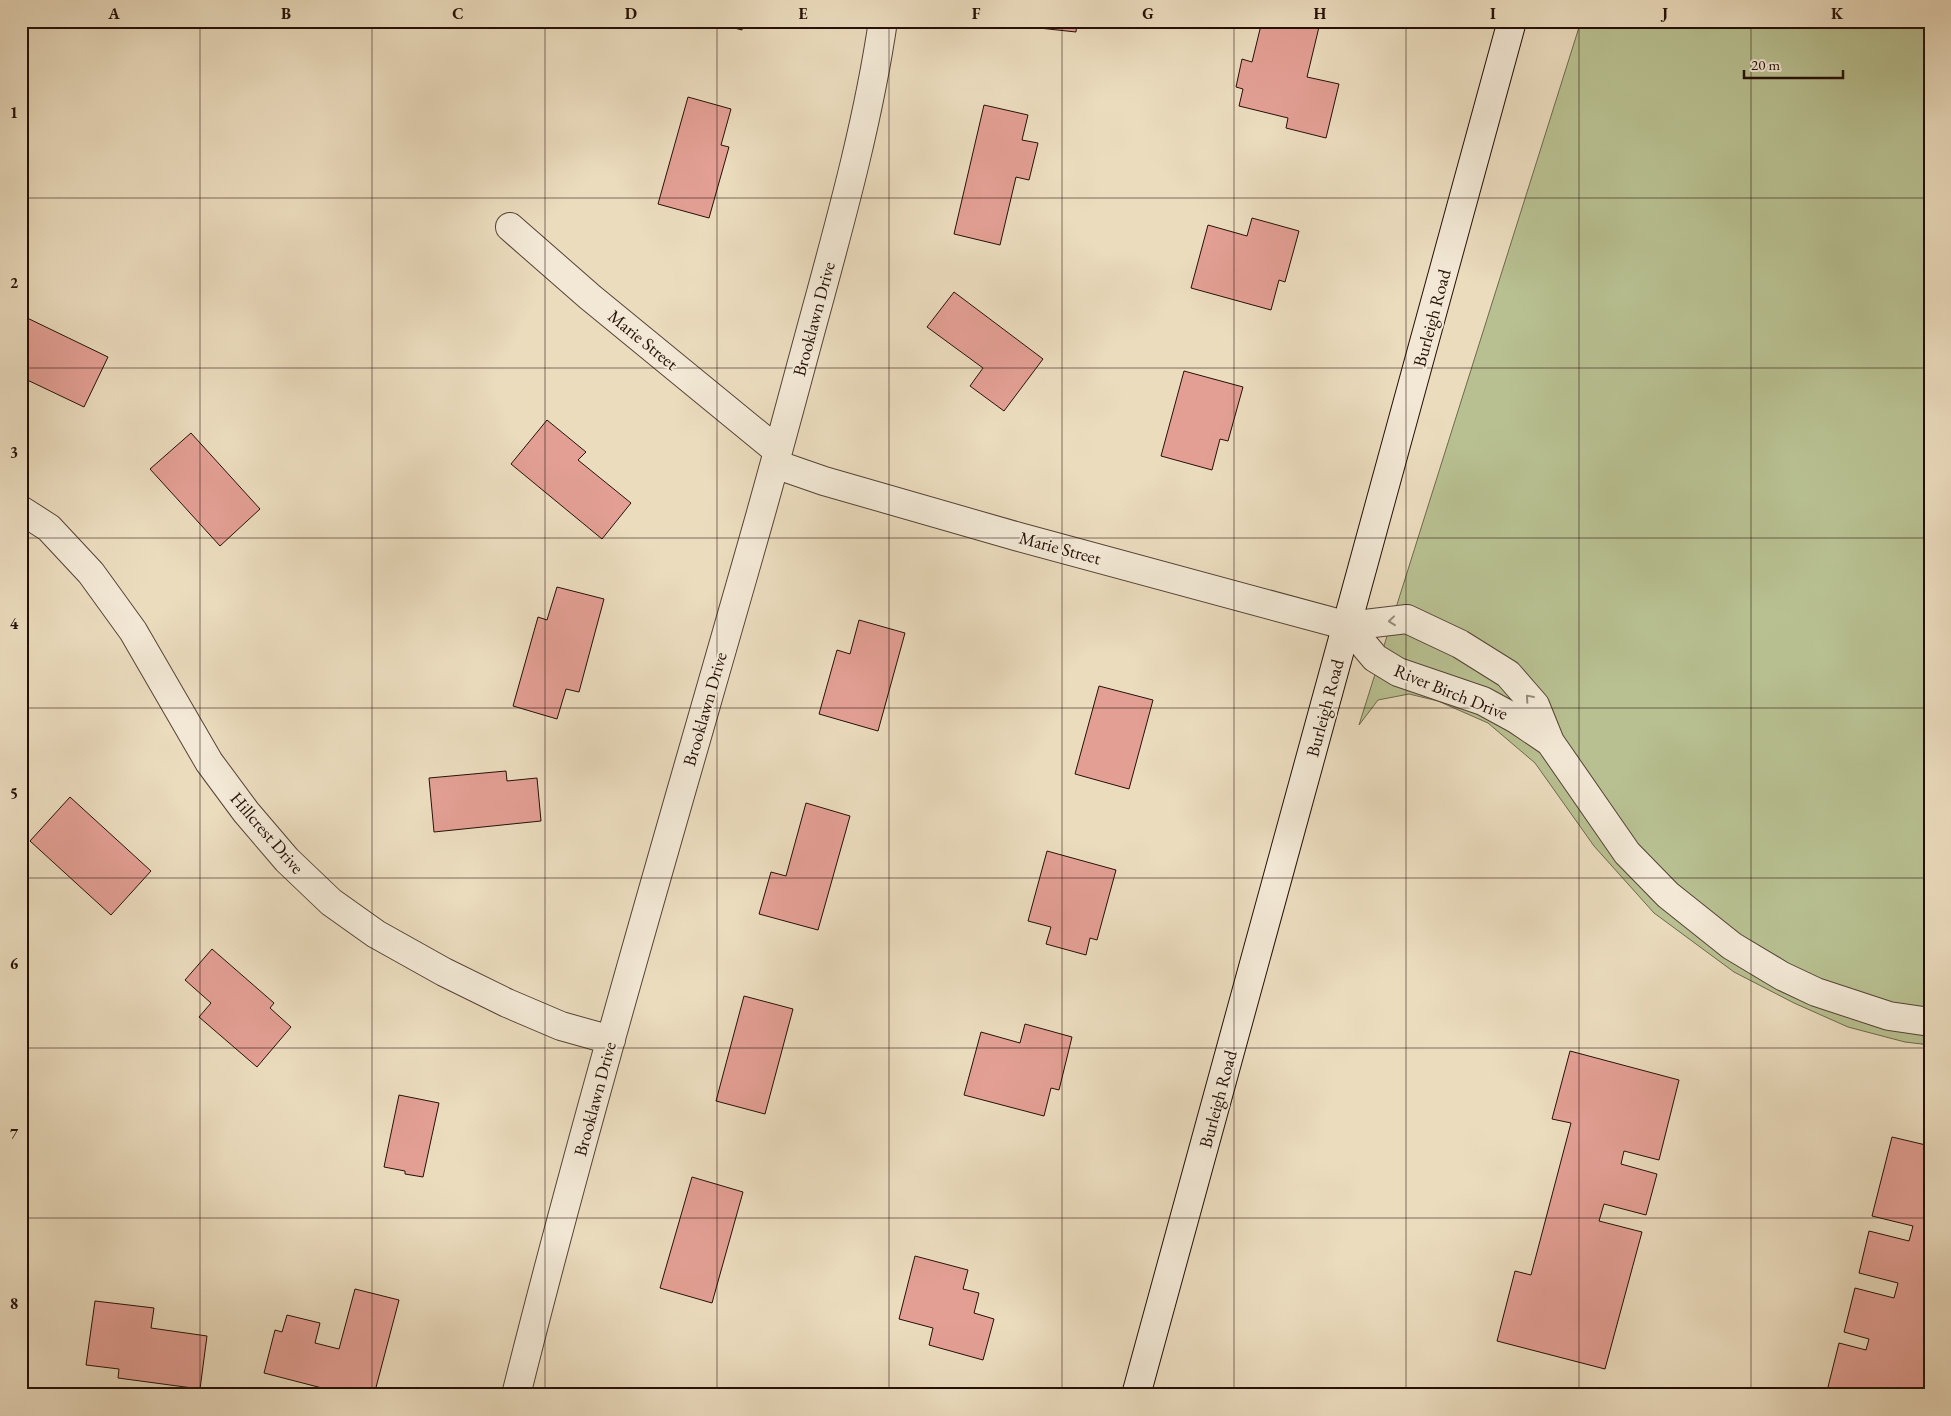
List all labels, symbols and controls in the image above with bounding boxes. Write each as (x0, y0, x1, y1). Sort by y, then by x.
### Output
text: A (107, 3, 120, 24)
text: B (281, 3, 291, 24)
text: C (452, 3, 464, 24)
text: D (625, 3, 637, 24)
text: E (798, 3, 808, 24)
text: F (972, 3, 981, 24)
text: G (1142, 3, 1154, 24)
text: H (1314, 3, 1327, 24)
text: I (1490, 3, 1496, 24)
text: J (1660, 3, 1668, 24)
text: K (1831, 3, 1844, 24)
scale bar (1744, 48, 1842, 80)
text: 20 m (1751, 55, 1780, 74)
text: 1 (10, 102, 18, 123)
street label: Brooklawn Drive (787, 259, 840, 379)
street label: Burleigh Road (1407, 266, 1456, 369)
text: 2 (10, 272, 19, 293)
street label: Marie Street (604, 304, 683, 375)
text: 3 (10, 442, 18, 463)
street label: Marie Street (1017, 526, 1104, 570)
text: 4 (10, 613, 19, 634)
one-way arrow (1388, 615, 1396, 626)
street label: Brooklawn Drive (677, 649, 732, 769)
street label: Burleigh Road (1300, 656, 1349, 759)
street label: River Birch Drive (1391, 658, 1512, 725)
one-way arrow (1526, 695, 1535, 704)
text: 5 (10, 783, 18, 804)
street label: Hillcrest Drive (225, 787, 309, 878)
text: 6 (10, 953, 19, 974)
street label: Brooklawn Drive (568, 1039, 621, 1159)
street label: Burleigh Road (1193, 1047, 1242, 1150)
text: 7 (10, 1123, 19, 1144)
text: 8 (10, 1293, 18, 1314)

